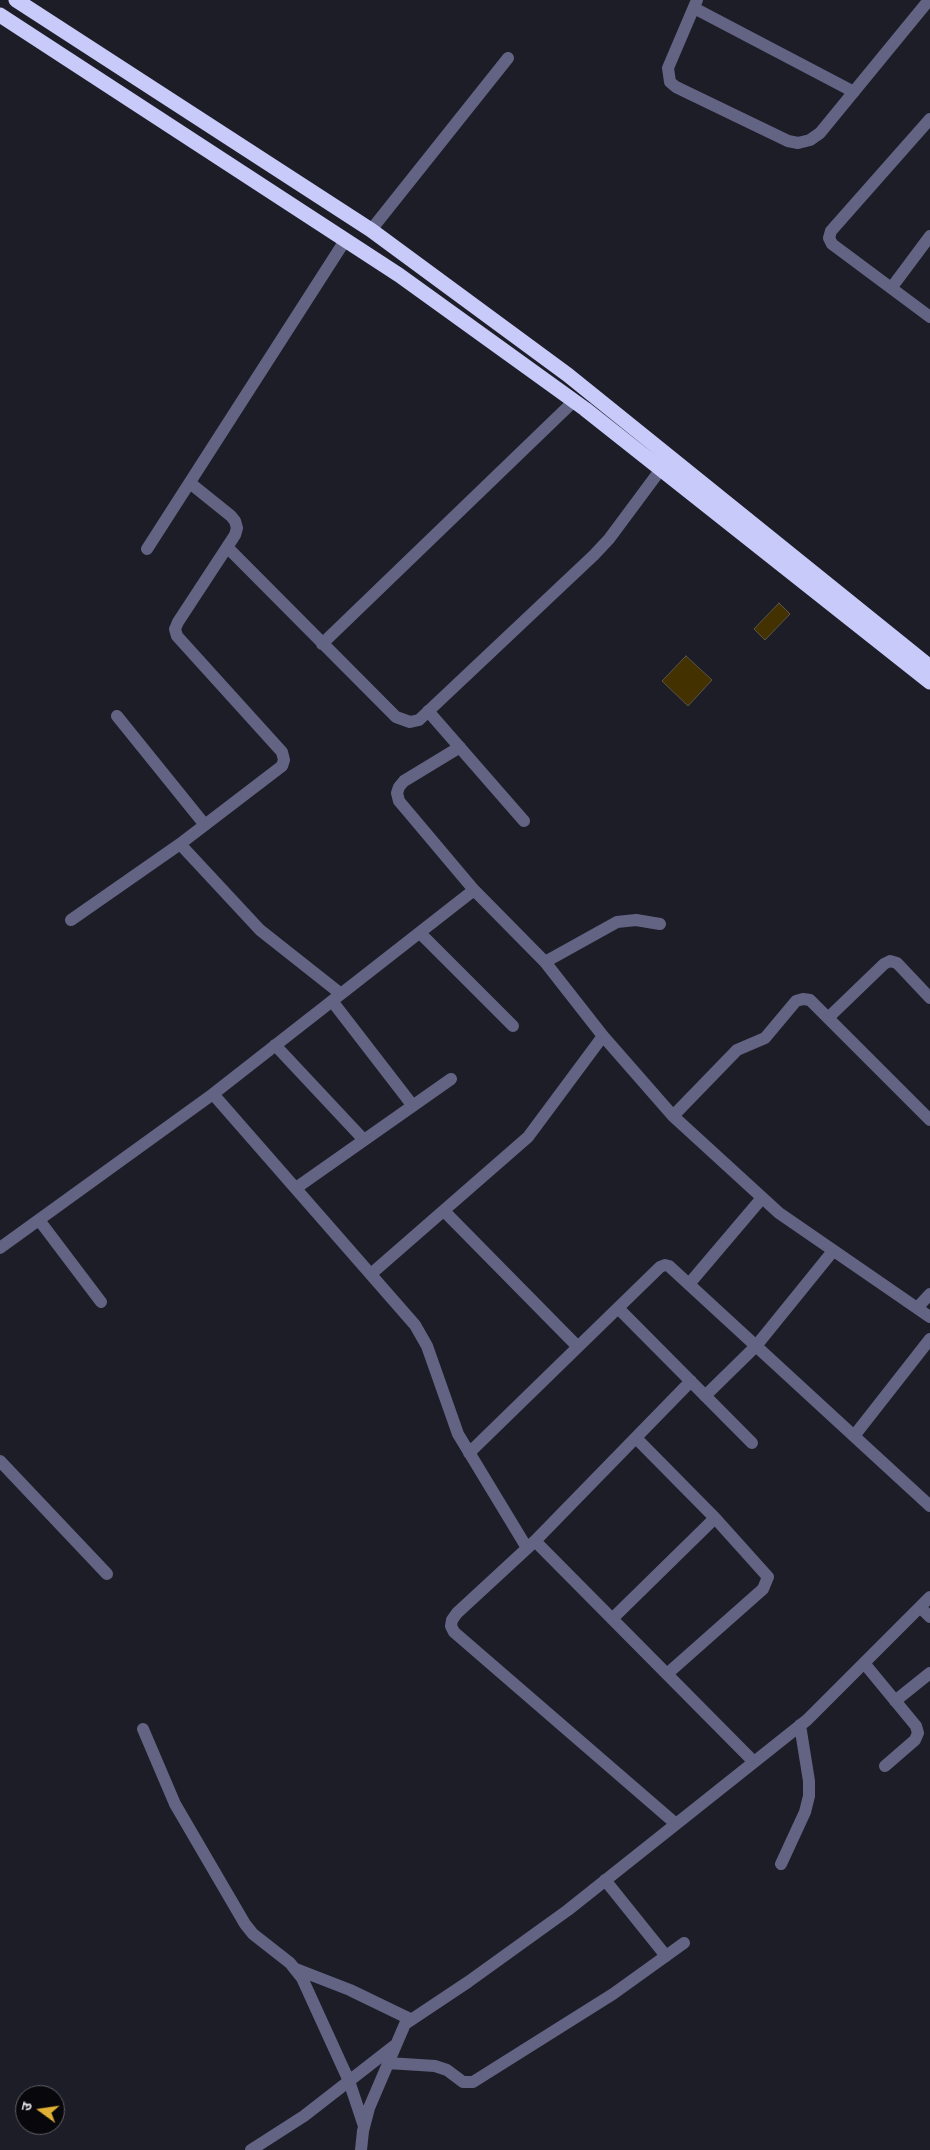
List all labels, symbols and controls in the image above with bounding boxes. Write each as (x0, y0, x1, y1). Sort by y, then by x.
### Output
north arrow (15, 2085, 65, 2135)
text: उ (18, 2101, 35, 2113)

